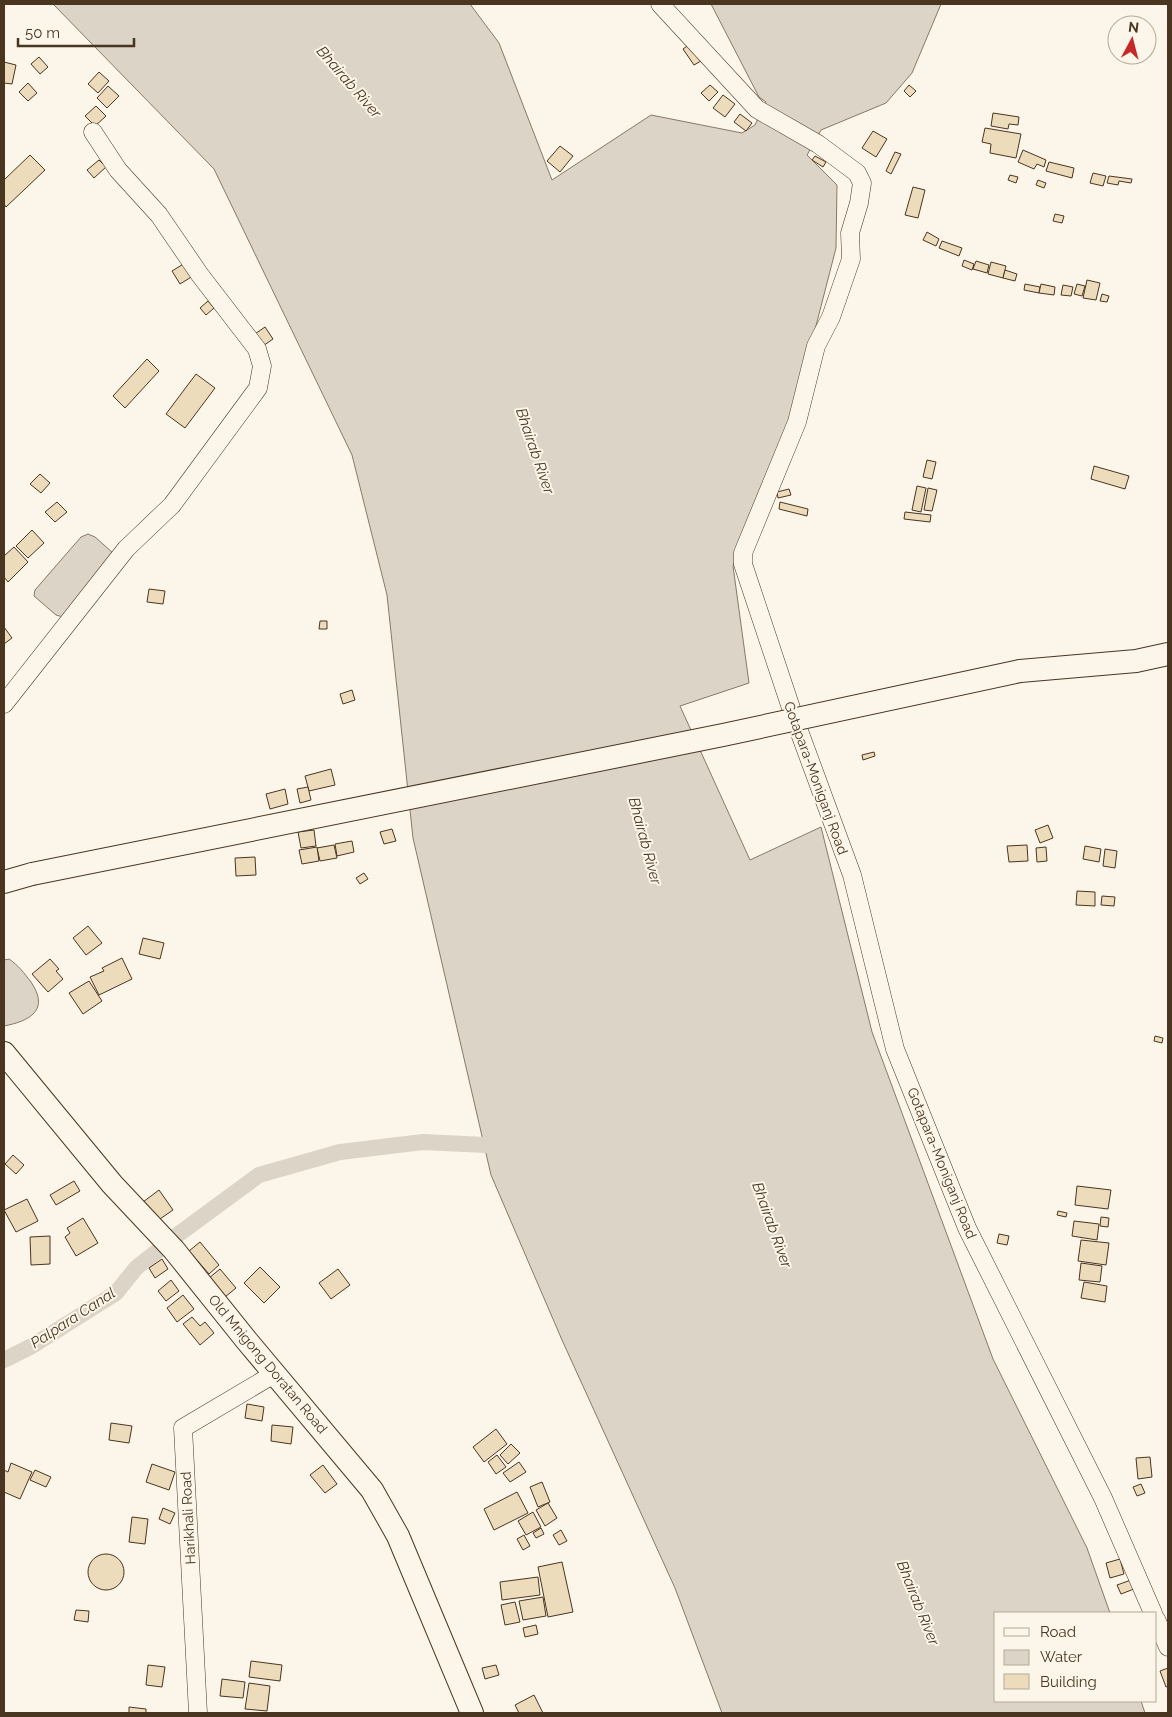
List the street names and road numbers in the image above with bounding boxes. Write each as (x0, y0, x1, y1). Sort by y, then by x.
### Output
street label: Gotapara-Moniganj Road (781, 699, 851, 857)
street label: Gotapara-Moniganj Road (904, 1085, 980, 1241)
street label: Old Mnigong Doratan Road (205, 1291, 331, 1437)
street label: Harikhali Road (178, 1471, 198, 1565)

